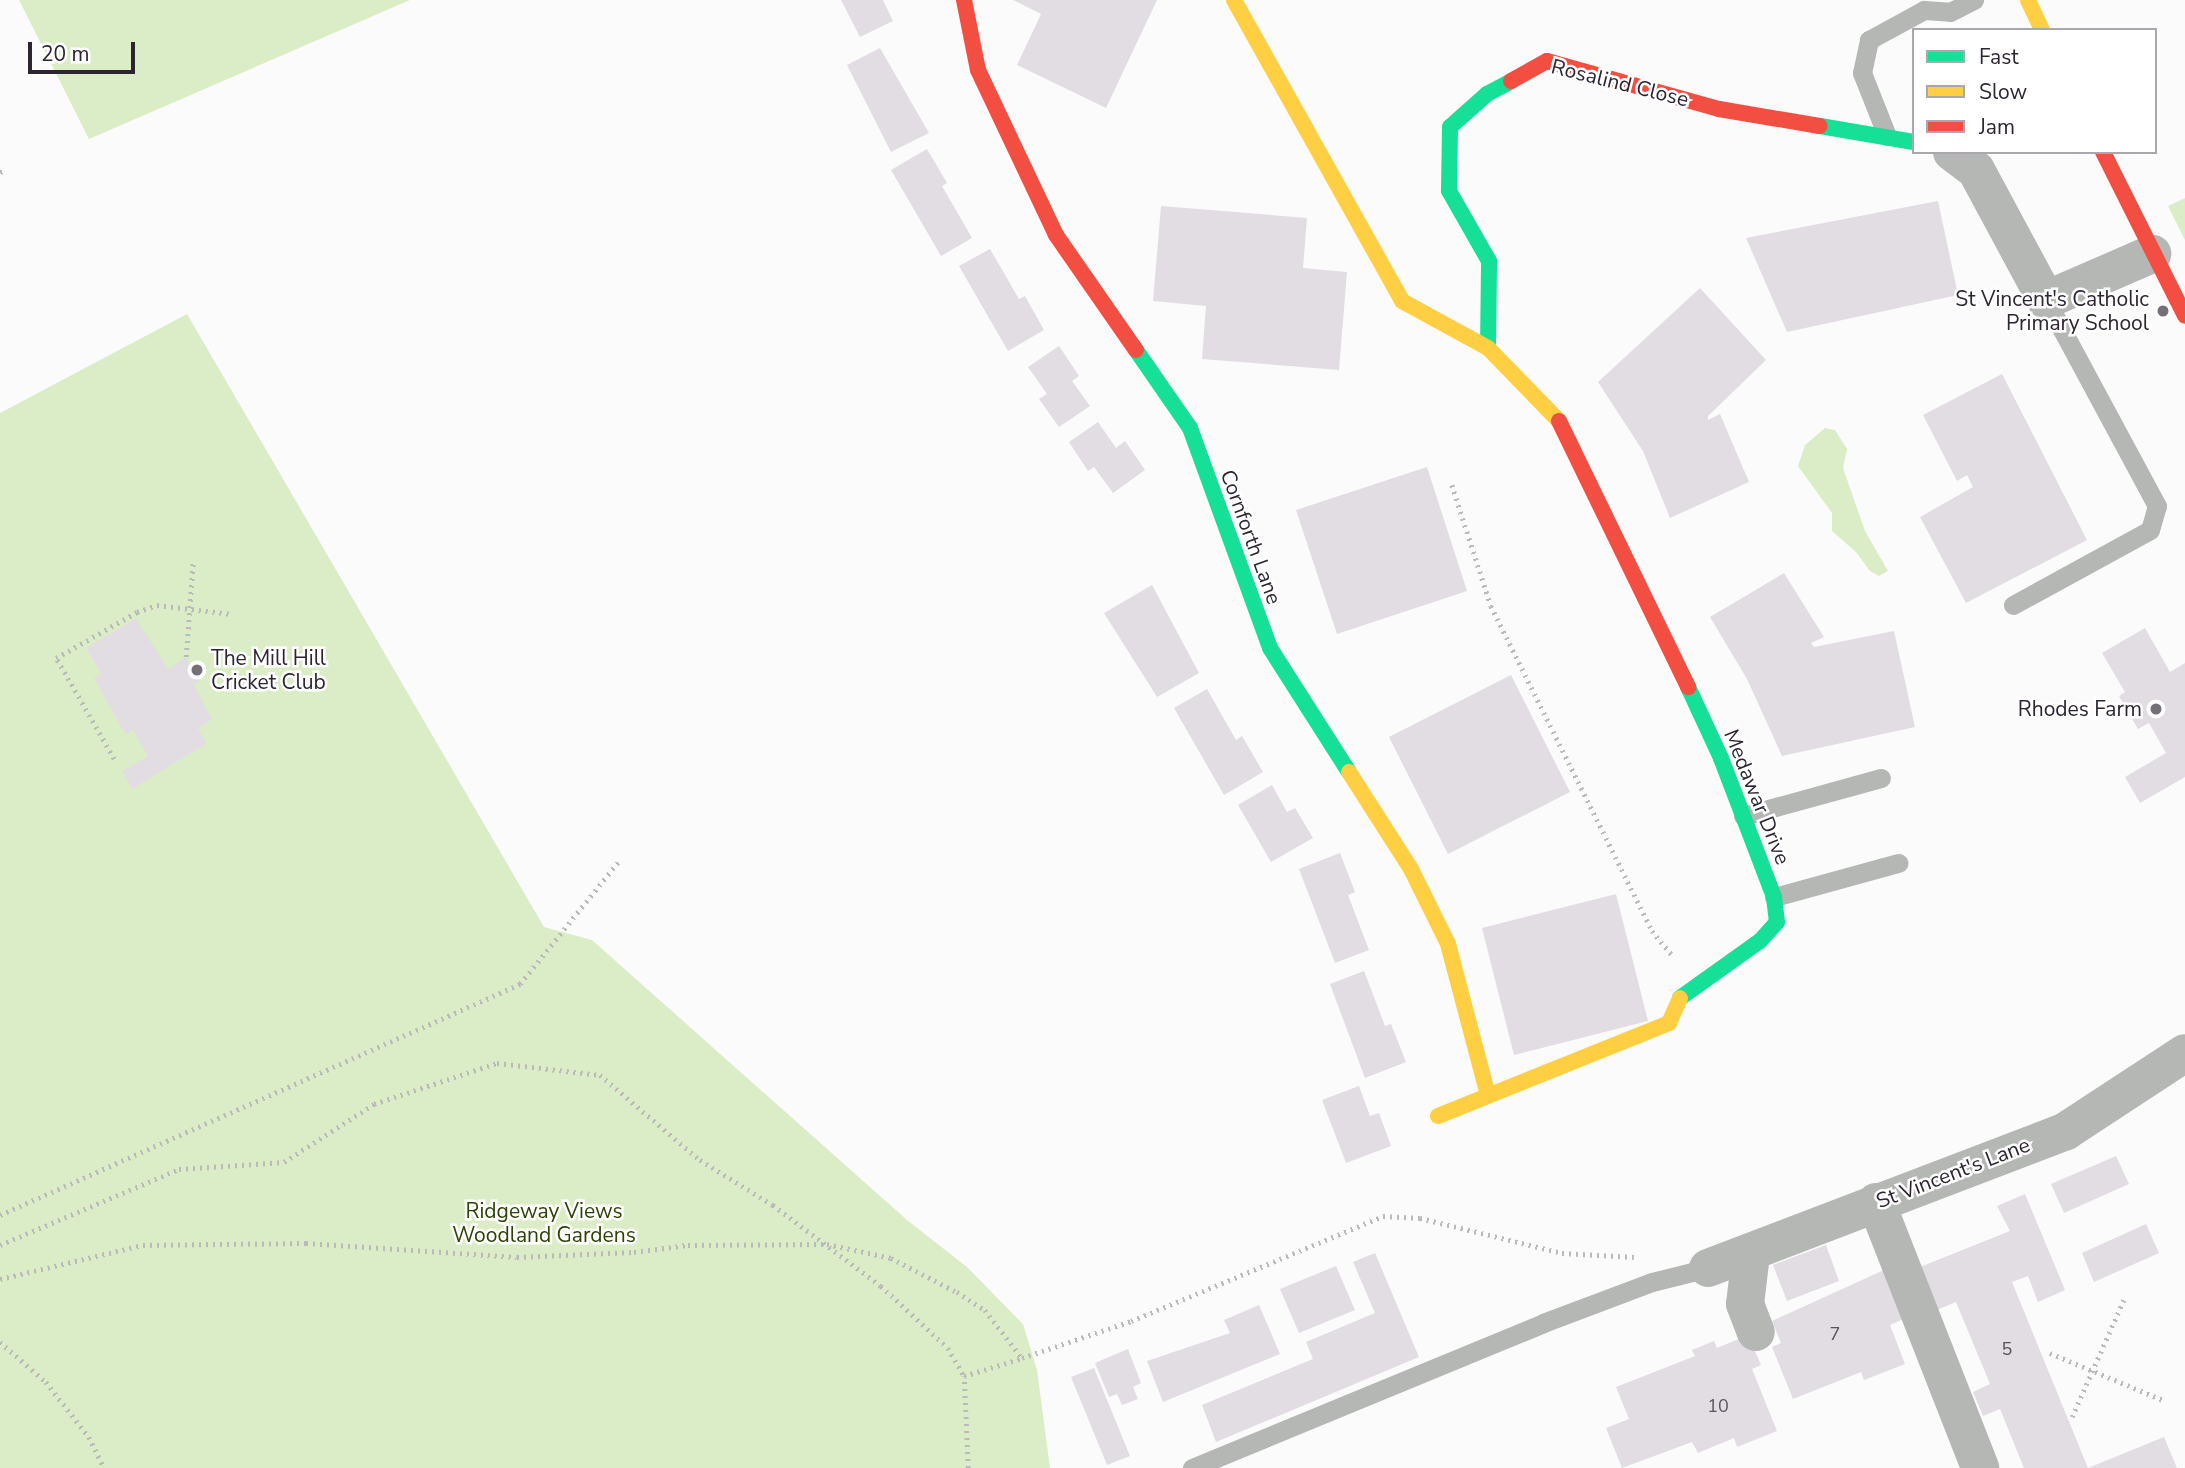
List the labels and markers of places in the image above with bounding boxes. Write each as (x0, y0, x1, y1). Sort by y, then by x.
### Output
place label: St Vincent's Catholic Primary School (1955, 286, 2149, 336)
marker: St Vincent's Catholic Primary School (2155, 303, 2171, 319)
place label: The Mill Hill Cricket Club (211, 645, 326, 695)
marker: The Mill Hill Cricket Club (189, 662, 205, 678)
place label: Rhodes Farm (2018, 696, 2142, 722)
marker: Rhodes Farm (2148, 701, 2164, 717)

